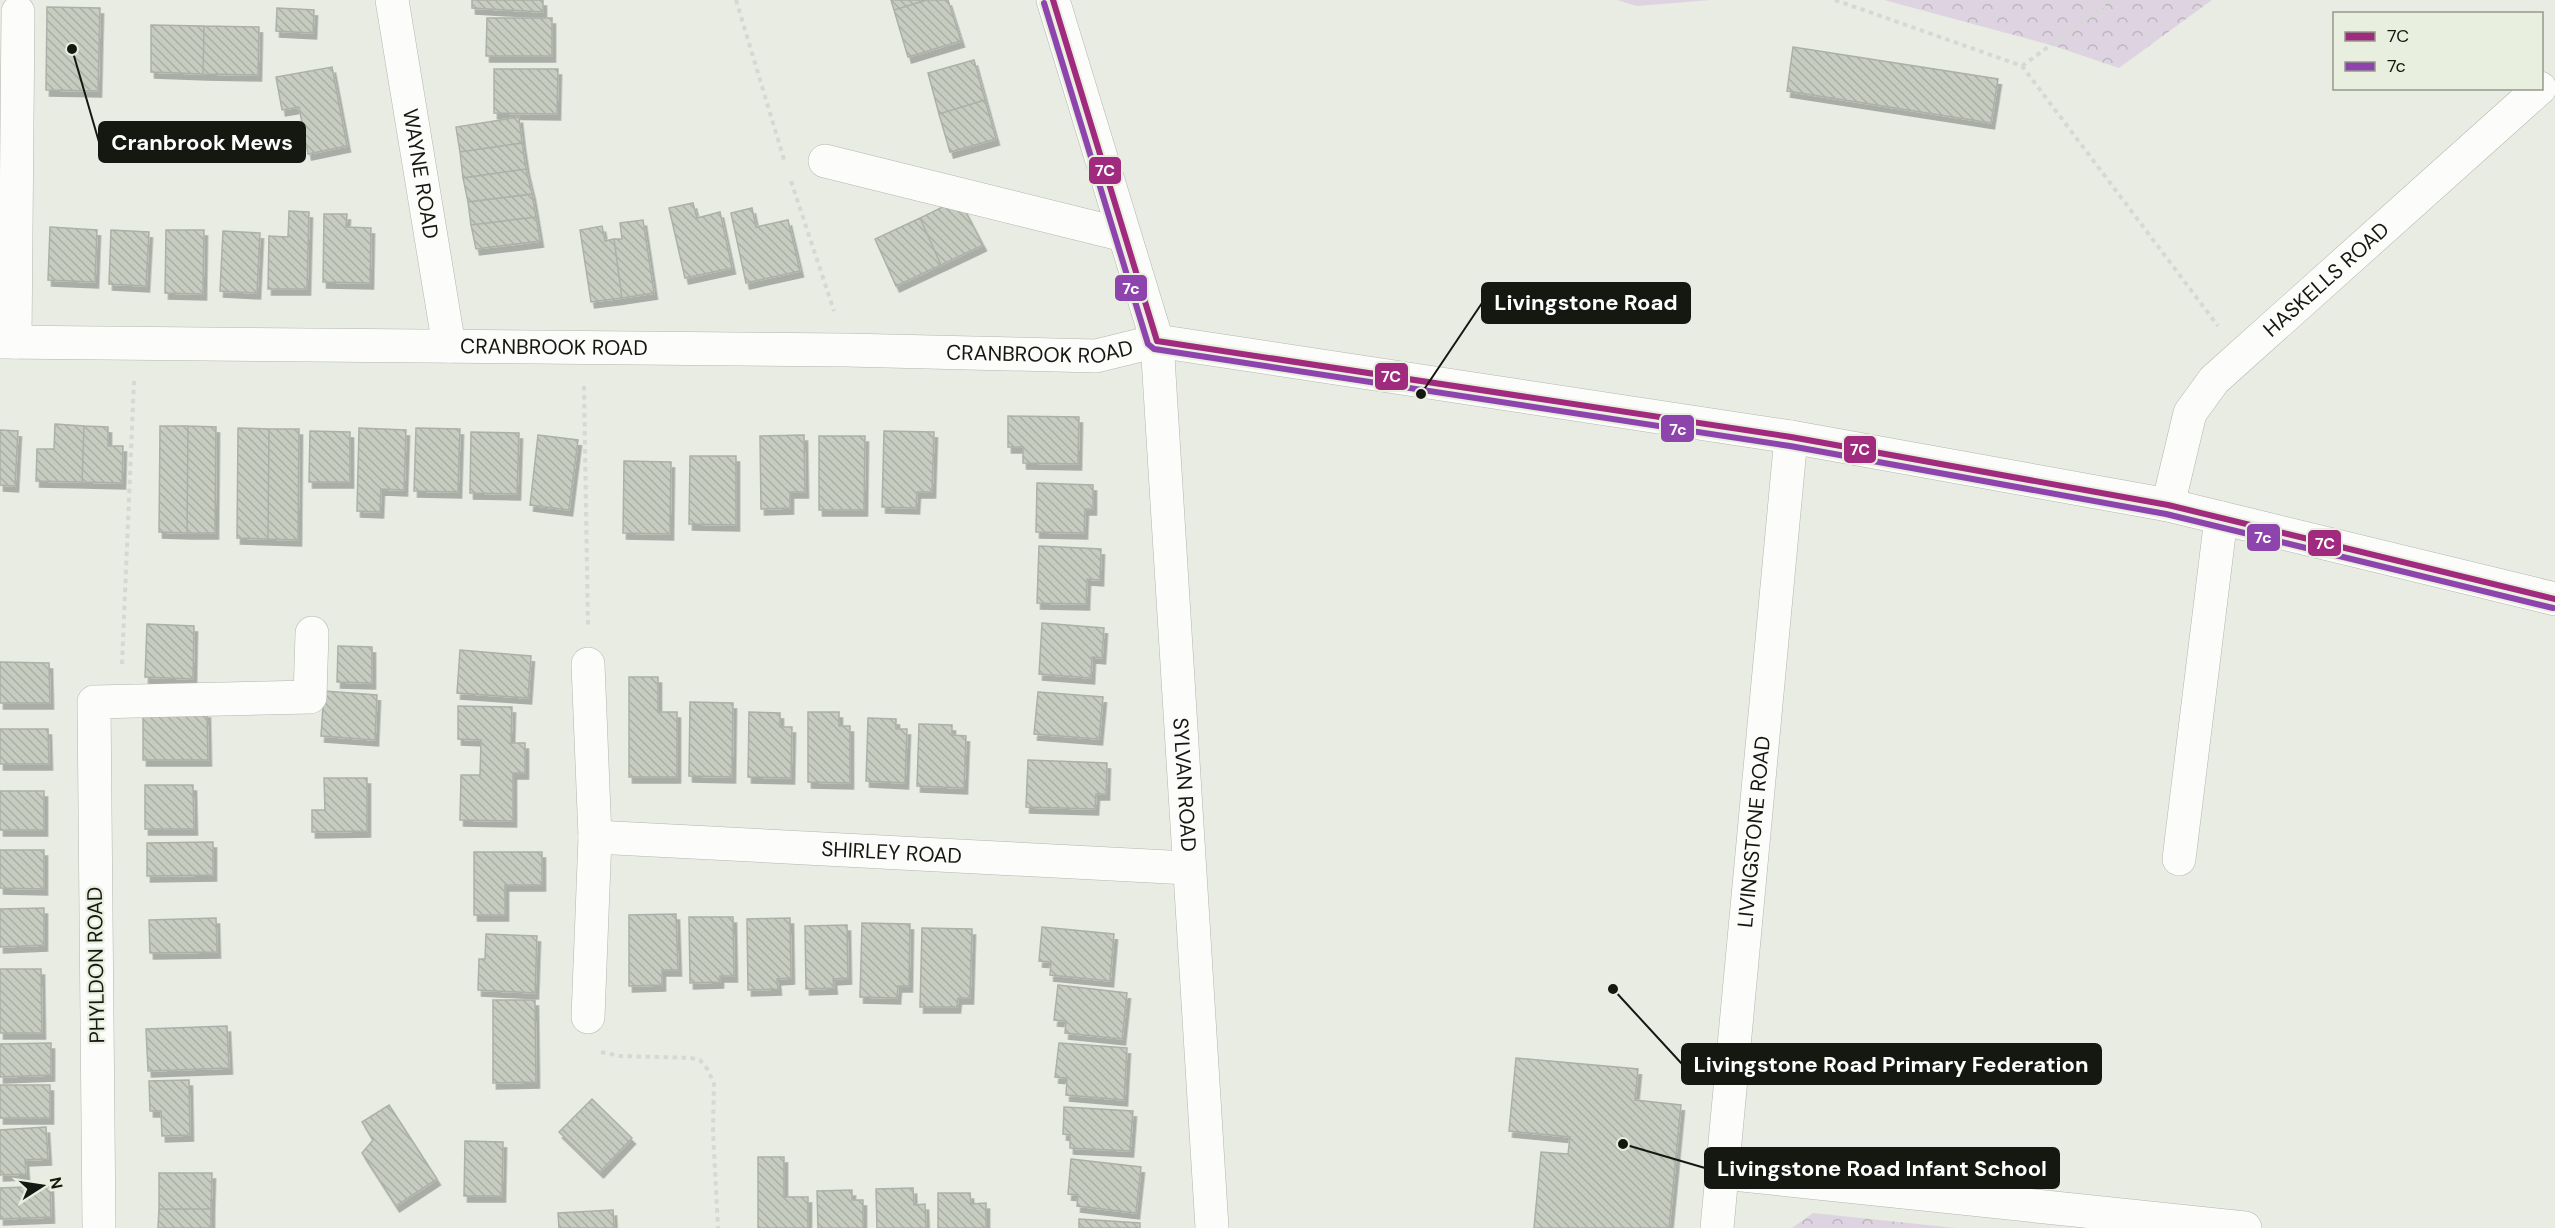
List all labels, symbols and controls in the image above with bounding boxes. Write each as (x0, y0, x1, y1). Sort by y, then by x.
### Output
legend (2333, 12, 2543, 90)
text: 7C (2387, 24, 2409, 48)
text: 7c (2387, 54, 2406, 78)
street label: WAYNE ROAD (396, 106, 445, 241)
callout: Cranbrook Mews (99, 122, 305, 162)
text: Cranbrook Mews (111, 128, 293, 157)
line badge: 7C (1088, 156, 1122, 185)
text: 7C (1095, 160, 1115, 181)
street label: HASKELLS ROAD (2257, 216, 2395, 343)
line badge: 7c (1114, 274, 1148, 302)
text: 7c (1122, 278, 1140, 299)
callout: Livingstone Road (1482, 283, 1690, 323)
text: Livingstone Road (1494, 288, 1678, 317)
street label: CRANBROOK ROAD (460, 332, 648, 362)
street label: CRANBROOK ROAD (946, 333, 1136, 371)
line badge: 7C (1374, 362, 1409, 391)
text: 7C (1381, 366, 1401, 387)
line badge: 7c (1660, 414, 1695, 443)
text: 7c (1669, 419, 1687, 440)
line badge: 7C (1843, 435, 1877, 464)
text: 7C (1850, 439, 1870, 460)
line badge: 7c (2246, 523, 2281, 552)
text: 7c (2254, 527, 2272, 548)
line badge: 7C (2307, 529, 2342, 557)
text: 7C (2315, 533, 2335, 554)
street label: SYLVAN ROAD (1166, 717, 1203, 853)
street label: LIVINGSTONE ROAD (1731, 735, 1777, 929)
street label: SHIRLEY ROAD (821, 835, 963, 870)
street label: PHYLDON ROAD (81, 886, 111, 1044)
callout: Livingstone Road Primary Federation (1682, 1044, 2101, 1084)
text: Livingstone Road Primary Federation (1693, 1050, 2089, 1079)
callout: Livingstone Road Infant School (1705, 1148, 2059, 1188)
text: Livingstone Road Infant School (1717, 1154, 2047, 1183)
north arrow (12, 1156, 72, 1216)
text: N (45, 1175, 68, 1191)

